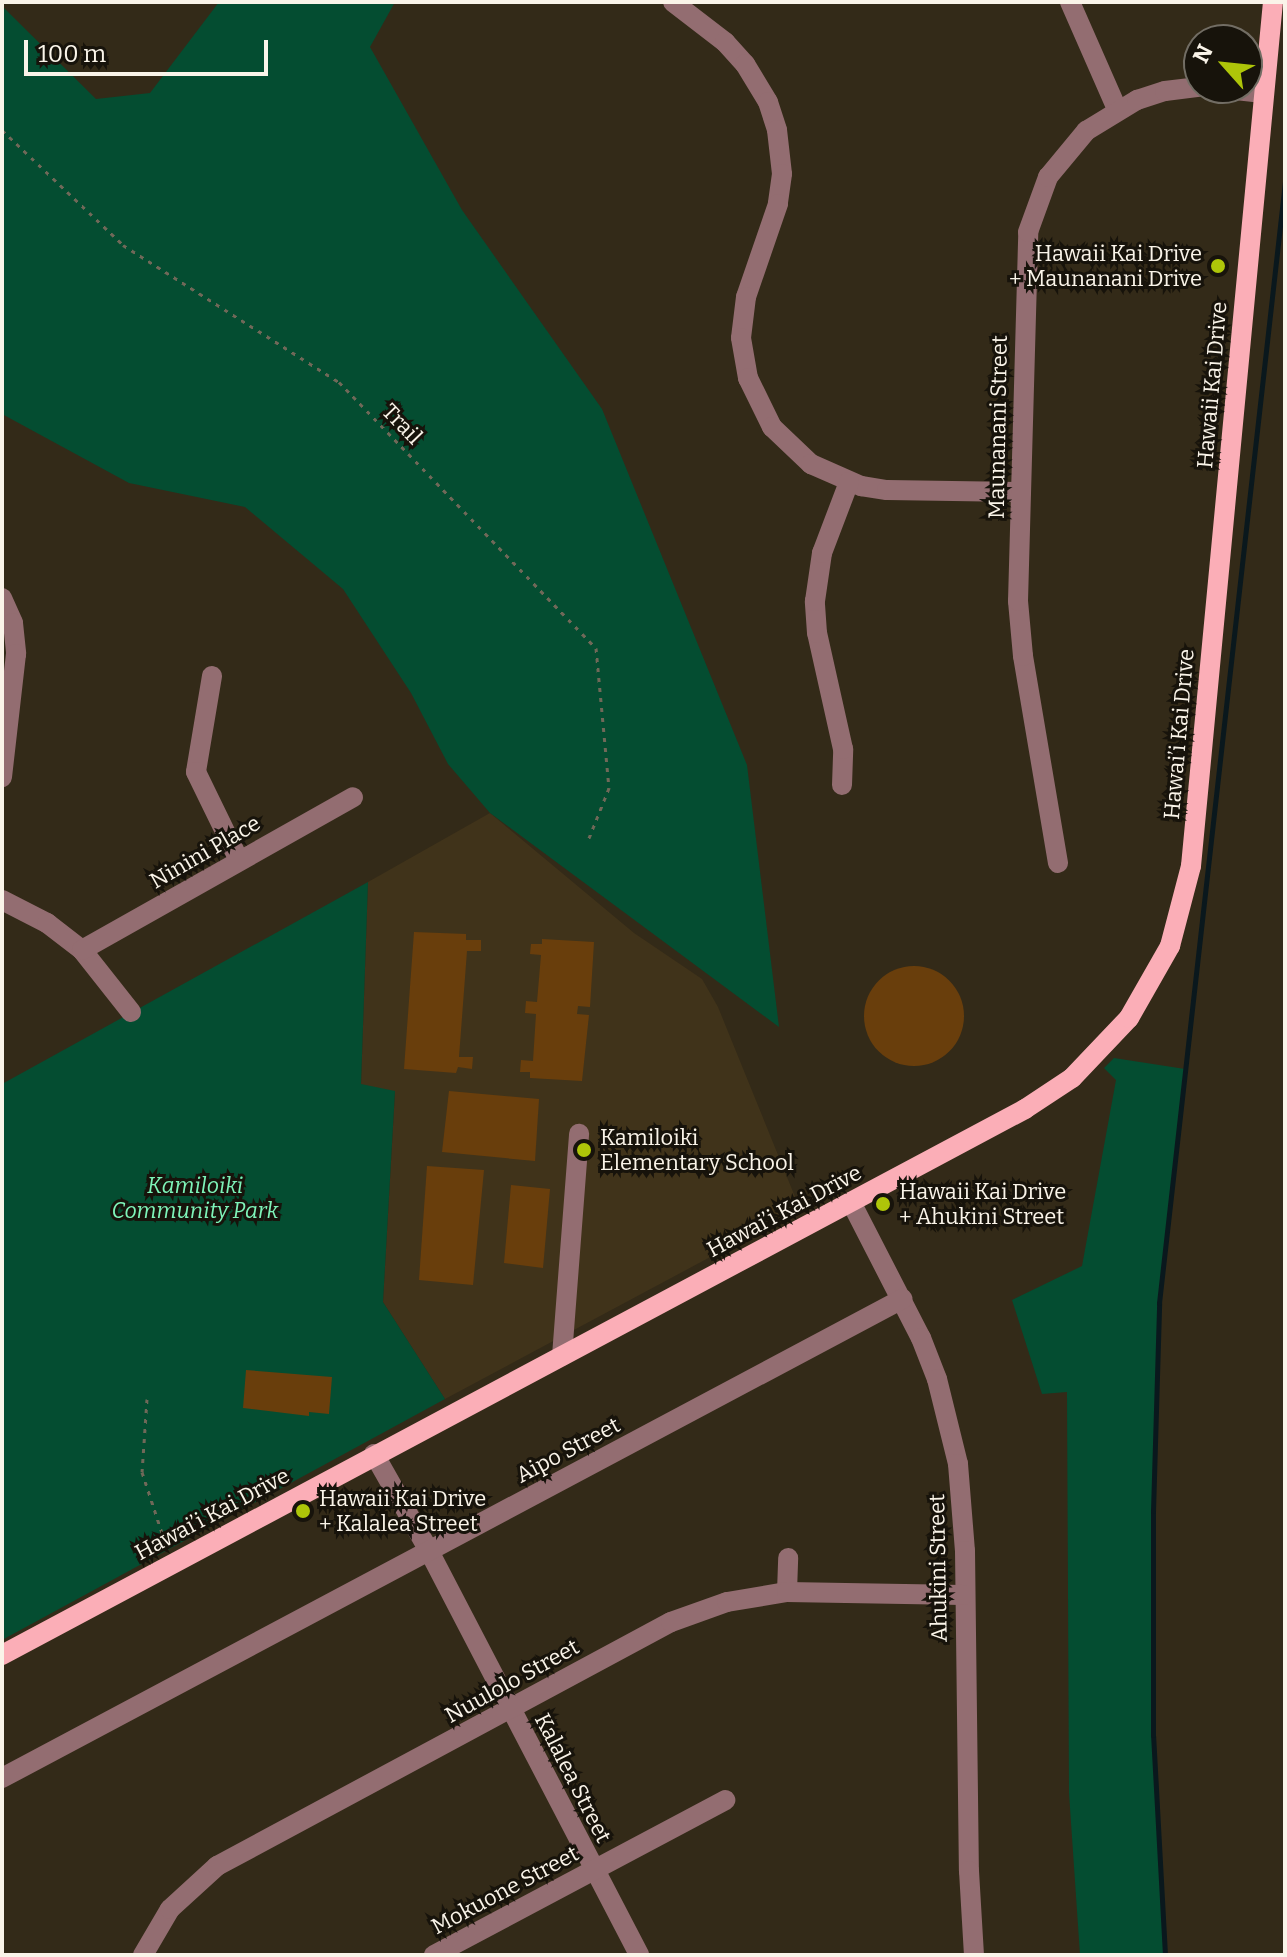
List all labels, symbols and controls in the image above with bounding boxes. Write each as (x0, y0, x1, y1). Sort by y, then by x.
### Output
scale bar (28, 24, 272, 74)
north arrow (1183, 24, 1263, 104)
text: 100 m (38, 40, 106, 68)
text: N (1187, 40, 1219, 67)
place label: Hawaii Kai Drive + Maunanani Drive (1009, 240, 1202, 292)
marker: Hawaii Kai Drive + Maunanani Drive (1209, 257, 1227, 275)
street label: Hawaii Kai Drive (1192, 301, 1232, 469)
street label: Maunanani Street (983, 335, 1013, 519)
street label: Trail (376, 398, 428, 450)
street label: Hawai’i Kai Drive (1158, 648, 1200, 820)
street label: Ninini Place (145, 810, 265, 894)
place label: Kamiloiki Elementary School (600, 1124, 794, 1176)
marker: Kamiloiki Elementary School (575, 1141, 593, 1159)
street label: Hawai’i Kai Drive (702, 1159, 866, 1263)
park label: Kamiloiki Community Park (112, 1172, 278, 1224)
place label: Hawaii Kai Drive + Ahukini Street (899, 1178, 1066, 1230)
marker: Hawaii Kai Drive + Ahukini Street (874, 1195, 892, 1213)
street label: Aipo Street (511, 1412, 625, 1488)
street label: Hawai’i Kai Drive (130, 1462, 294, 1566)
place label: Hawaii Kai Drive + Kalalea Street (319, 1485, 486, 1536)
street label: Ahukini Street (924, 1494, 952, 1642)
marker: Hawaii Kai Drive + Kalalea Street (294, 1502, 312, 1520)
street label: Nuulolo Street (440, 1633, 584, 1729)
street label: Kalalea Street (529, 1709, 617, 1847)
street label: Mokuone Street (427, 1840, 583, 1940)

